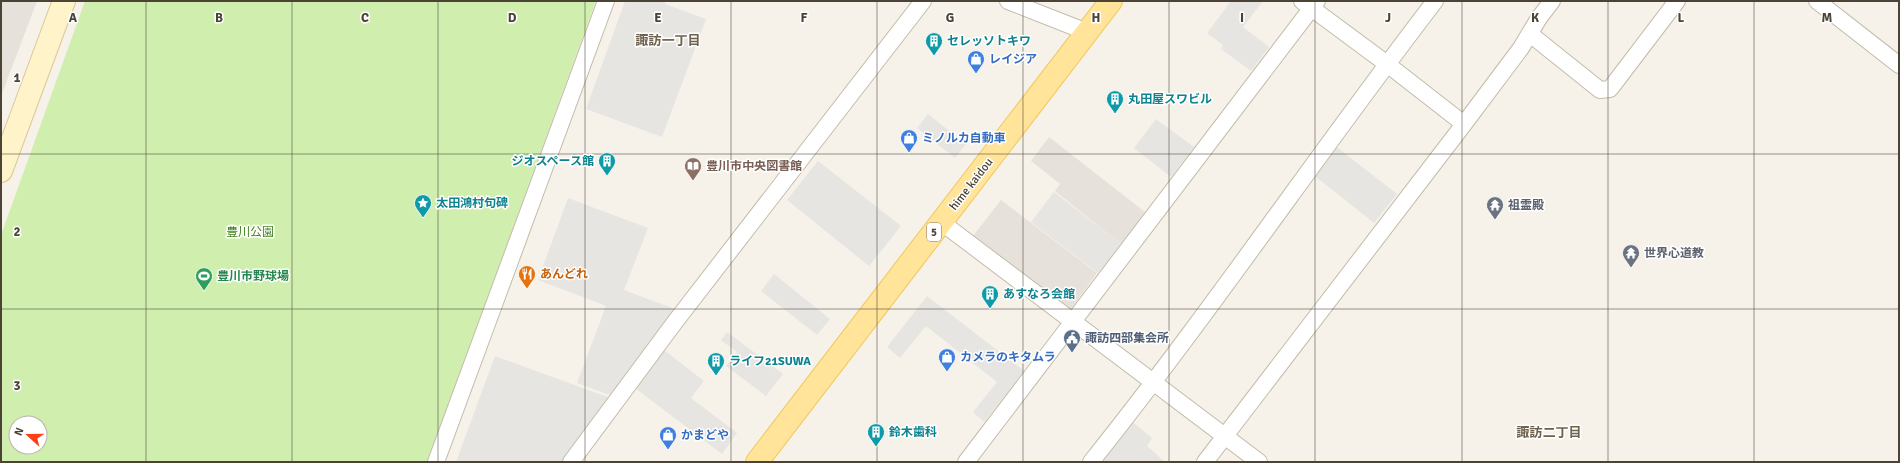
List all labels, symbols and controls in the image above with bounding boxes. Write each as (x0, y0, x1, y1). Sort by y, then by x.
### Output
text: A (69, 10, 78, 26)
text: B (215, 10, 223, 26)
text: C (361, 10, 369, 26)
text: D (508, 10, 517, 26)
text: E (654, 10, 662, 26)
text: F (801, 10, 808, 26)
text: G (946, 10, 954, 26)
text: H (1092, 10, 1100, 26)
text: I (1240, 10, 1244, 26)
text: J (1385, 10, 1391, 26)
text: K (1531, 10, 1539, 26)
text: L (1678, 10, 1685, 26)
text: M (1822, 10, 1833, 26)
building icon: セレッソトキワ (924, 31, 944, 56)
district label: 諏訪一丁目 (635, 33, 701, 49)
place label: セレッソトキワ (947, 34, 1031, 49)
shop icon: レイジア (966, 49, 986, 74)
place label: レイジア (989, 52, 1037, 67)
text: 1 (13, 70, 21, 86)
building icon: 丸田屋スワビル (1105, 89, 1125, 114)
place label: 丸田屋スワビル (1128, 92, 1212, 107)
shop icon: ミノルカ自動車 (899, 128, 919, 153)
place label: ミノルカ自動車 (922, 131, 1006, 146)
building icon: ジオスペース館 (597, 151, 617, 176)
place label: ジオスペース館 (511, 154, 594, 169)
street label: hime kaidou (946, 155, 997, 214)
library icon: 豊川市中央図書館 (683, 156, 703, 181)
place label: 豊川市中央図書館 (706, 159, 802, 174)
place icon: 太田鴻村句碑 (413, 193, 433, 218)
temple icon: 祖霊殿 (1485, 195, 1505, 220)
place label: 太田鴻村句碑 (436, 196, 508, 211)
place label: 祖霊殿 (1508, 198, 1544, 213)
road number: 5 (927, 223, 941, 241)
text: 2 (13, 224, 21, 240)
park label: 豊川公園 (226, 225, 274, 240)
temple icon: 世界心道教 (1621, 243, 1641, 268)
place label: 世界心道教 (1644, 246, 1704, 261)
restaurant icon: あんどれ (517, 264, 537, 289)
sports icon: 豊川市野球場 (194, 266, 214, 291)
place label: あんどれ (540, 267, 588, 282)
place label: 豊川市野球場 (217, 269, 289, 284)
building icon: あすなろ会館 (980, 284, 1000, 309)
place label: あすなろ会館 (1003, 287, 1075, 302)
public building icon: 諏訪四部集会所 (1062, 328, 1082, 353)
place label: 諏訪四部集会所 (1085, 331, 1169, 346)
shop icon: カメラのキタムラ (937, 347, 957, 372)
place label: カメラのキタムラ (960, 350, 1055, 365)
building icon: ライフ21SUWA (706, 351, 726, 376)
place label: ライフ21SUWA (729, 354, 811, 369)
text: 3 (13, 378, 21, 394)
north arrow (8, 415, 48, 455)
building icon: 鈴木歯科 (866, 422, 886, 447)
shop icon: かまどや (658, 425, 678, 450)
place label: 鈴木歯科 (888, 425, 937, 440)
district label: 諏訪二丁目 (1516, 425, 1582, 441)
text: N (12, 426, 27, 437)
place label: かまどや (681, 428, 729, 443)

